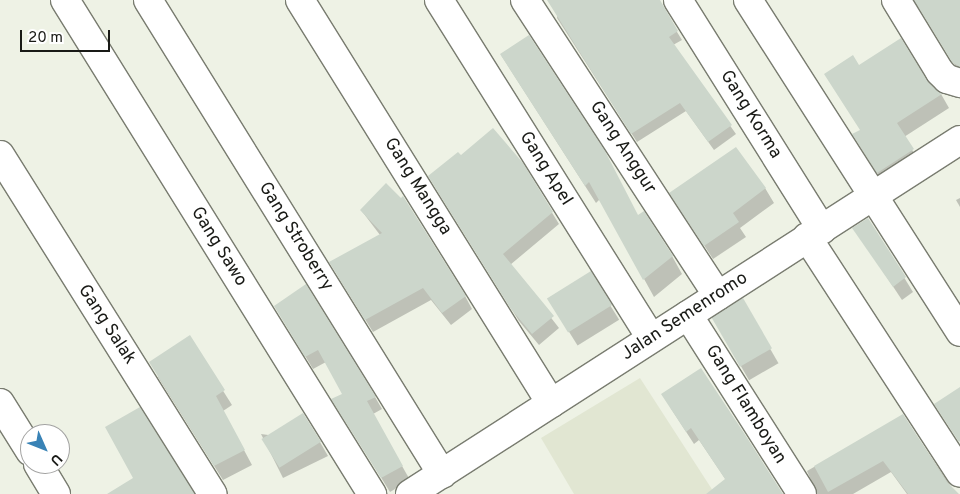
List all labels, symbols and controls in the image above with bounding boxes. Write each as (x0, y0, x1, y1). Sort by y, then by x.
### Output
scale bar (22, 20, 112, 52)
text: 20 m (28, 29, 63, 48)
street label: Gang Korma (714, 67, 786, 163)
street label: Gang Anggur (584, 97, 660, 199)
street label: Gang Apel (514, 128, 576, 210)
street label: Gang Mangga (379, 134, 455, 240)
street label: Gang Stroberry (253, 179, 337, 295)
street label: Gang Sawo (185, 203, 251, 291)
street label: Jalan Semenromo (618, 268, 752, 366)
street label: Gang Salak (72, 281, 140, 369)
street label: Gang Flamboyan (700, 342, 790, 468)
north arrow (20, 424, 70, 474)
text: U (46, 450, 65, 469)

